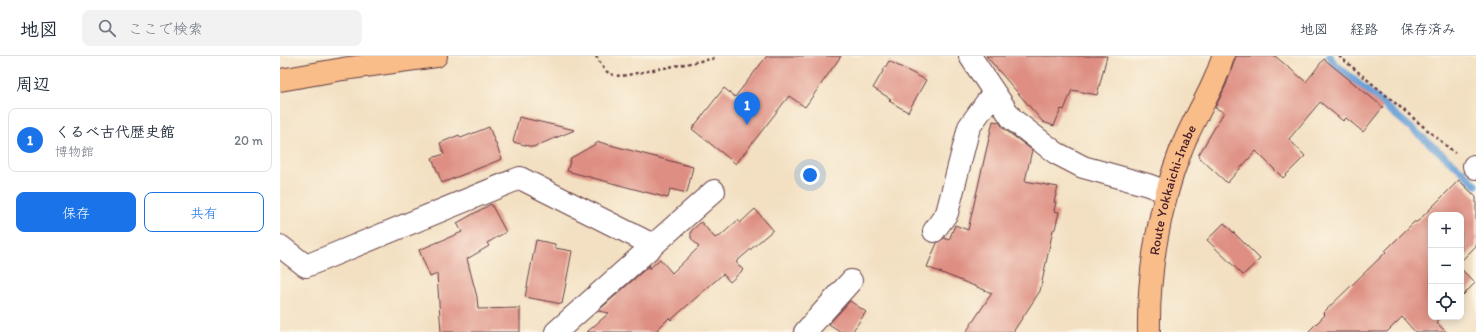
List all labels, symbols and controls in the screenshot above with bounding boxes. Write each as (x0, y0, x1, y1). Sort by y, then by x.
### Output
search box (82, 10, 362, 46)
icon: search (96, 17, 118, 39)
text: 地図 (20, 18, 58, 41)
text: ここで検索 (128, 20, 203, 38)
text: 地図 (1300, 21, 1328, 38)
text: 経路 (1350, 21, 1378, 38)
text: 保存済み (1400, 21, 1456, 38)
text: 周辺 (16, 74, 50, 94)
pin: 1 (734, 92, 760, 125)
street label: Route Yokkaichi-Inabe (1146, 122, 1200, 256)
text: くるべ古代歴史館 (55, 123, 175, 141)
text: 1 (27, 133, 33, 148)
text: 20 m (234, 133, 263, 148)
text: 博物館 (55, 144, 94, 159)
your location (800, 165, 820, 185)
button: 保存 (16, 192, 136, 232)
button: 共有 (144, 192, 264, 232)
map controls (1428, 212, 1464, 320)
button: + (1428, 212, 1464, 248)
button: − (1428, 248, 1464, 284)
button: locate (1428, 284, 1464, 320)

